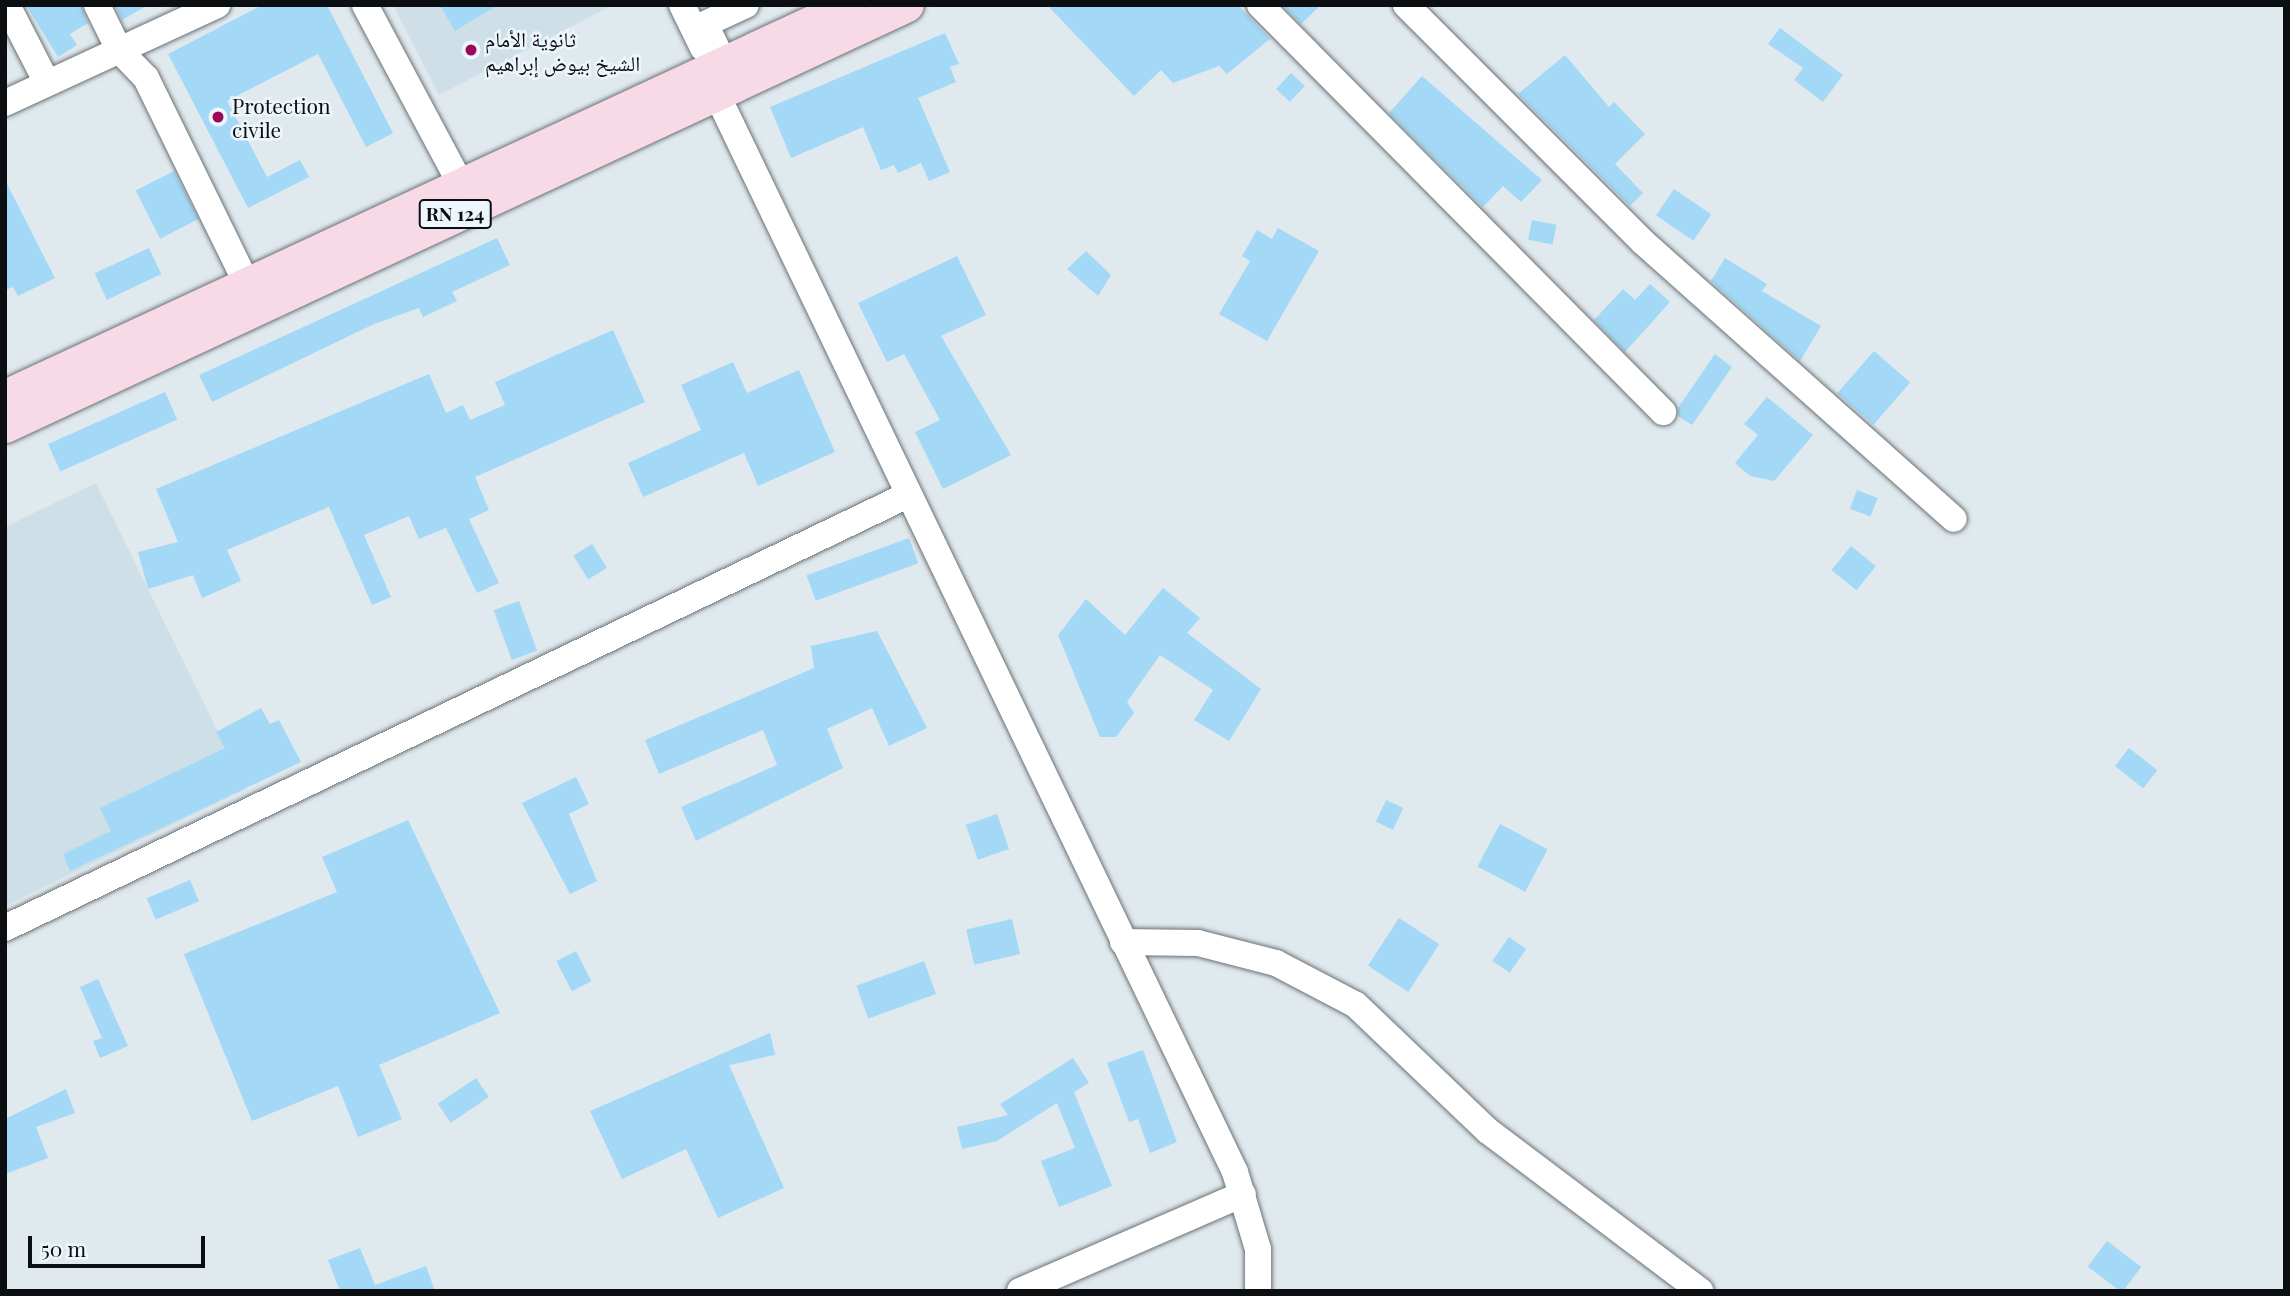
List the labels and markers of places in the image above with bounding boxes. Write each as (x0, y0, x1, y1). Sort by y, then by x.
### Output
place label: ثانوية الأمام الشيخ بيوض إبراهيم (485, 25, 640, 75)
marker: ثانوية الأمام الشيخ بيوض إبراهيم (463, 42, 479, 58)
place label: Protection civile (232, 92, 331, 142)
marker: Protection civile (210, 109, 226, 125)

